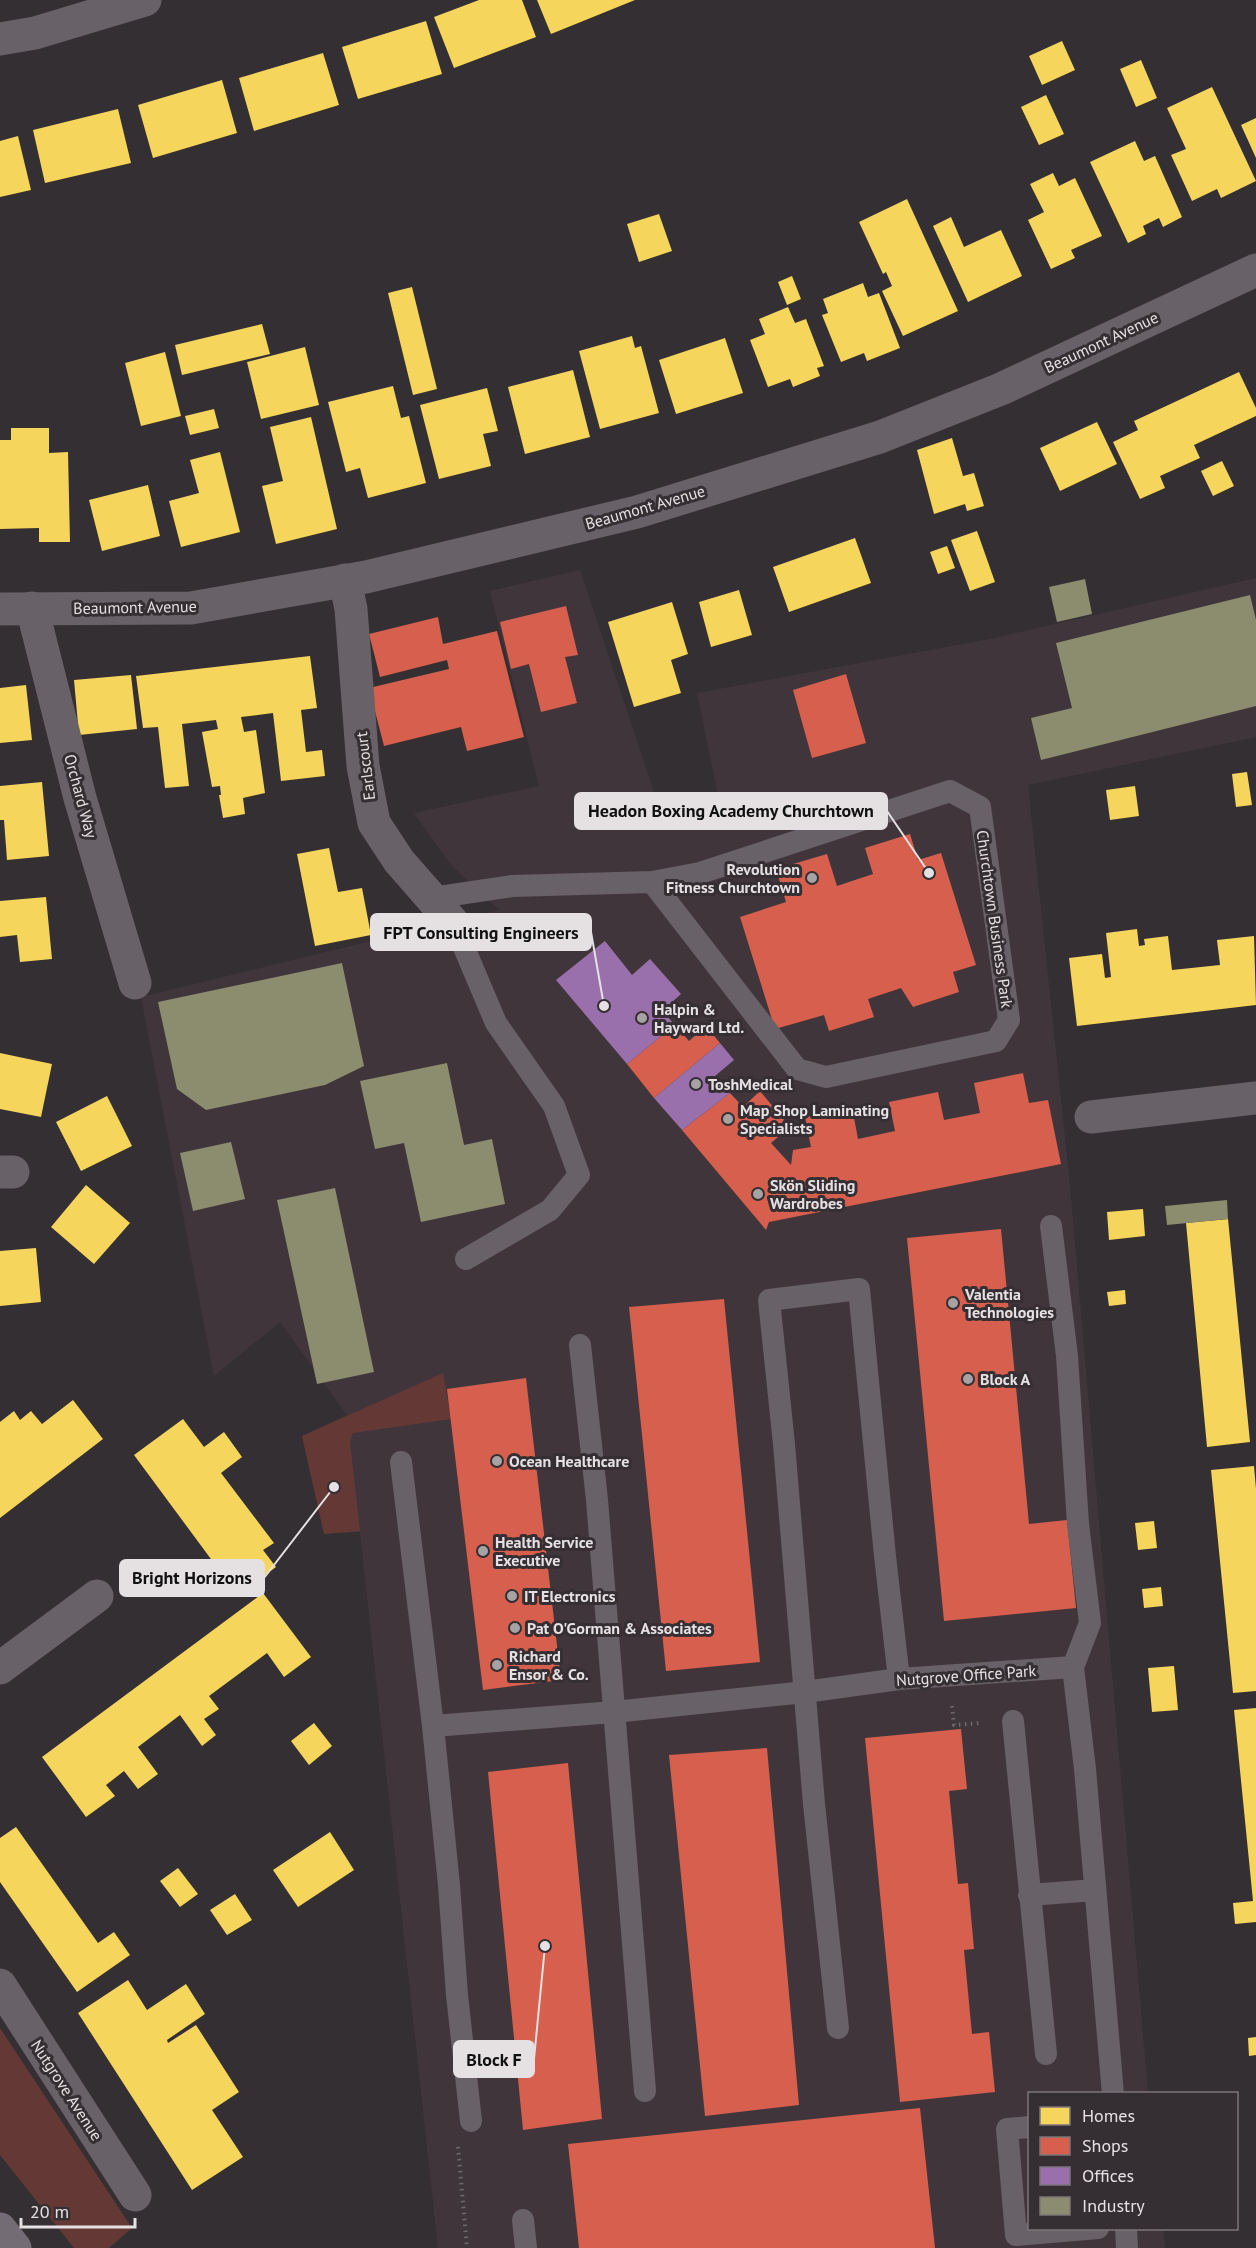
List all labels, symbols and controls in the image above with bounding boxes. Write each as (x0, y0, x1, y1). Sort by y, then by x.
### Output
street label: Beaumont Avenue (1041, 307, 1161, 377)
street label: Beaumont Avenue (583, 480, 707, 534)
street label: Beaumont Avenue (73, 596, 197, 618)
street label: Earlscourt (351, 730, 379, 801)
street label: Orchard Way (60, 752, 102, 841)
callout: Headon Boxing Academy Churchtown (575, 793, 887, 829)
text: Headon Boxing Academy Churchtown (588, 799, 874, 822)
street label: Churchtown Business Park (973, 829, 1017, 1010)
place label: Revolution Fitness Churchtown (666, 859, 800, 897)
marker: Revolution Fitness Churchtown (805, 871, 819, 885)
callout: FPT Consulting Engineers (371, 914, 591, 950)
text: FPT Consulting Engineers (383, 921, 579, 944)
place label: Halpin & Hayward Ltd. (654, 999, 744, 1037)
marker: Halpin & Hayward Ltd. (635, 1011, 649, 1025)
place label: ToshMedical (708, 1074, 793, 1094)
marker: ToshMedical (689, 1077, 703, 1091)
place label: Map Shop Laminating Specialists (740, 1100, 889, 1138)
marker: Map Shop Laminating Specialists (721, 1112, 735, 1126)
place label: Skön Sliding Wardrobes (770, 1175, 855, 1213)
marker: Skön Sliding Wardrobes (751, 1187, 765, 1201)
place label: Valentia Technologies (964, 1284, 1054, 1322)
marker: Valentia Technologies (946, 1296, 960, 1310)
place label: Block A (980, 1369, 1030, 1389)
marker: Block A (961, 1372, 975, 1386)
place label: Ocean Healthcare (509, 1451, 629, 1471)
marker: Ocean Healthcare (490, 1454, 504, 1468)
place label: Health Service Executive (495, 1532, 593, 1570)
marker: Health Service Executive (476, 1544, 490, 1558)
callout: Bright Horizons (120, 1560, 264, 1596)
text: Bright Horizons (132, 1566, 252, 1589)
place label: IT Electronics (524, 1586, 616, 1606)
marker: IT Electronics (505, 1589, 519, 1603)
place label: Pat O'Gorman & Associates (527, 1618, 712, 1638)
marker: Pat O'Gorman & Associates (508, 1621, 522, 1635)
place label: Richard Ensor & Co. (509, 1646, 589, 1684)
marker: Richard Ensor & Co. (490, 1658, 504, 1672)
street label: Nutgrove Office Park (895, 1660, 1037, 1690)
street label: Nutgrove Avenue (27, 2036, 107, 2144)
callout: Block F (454, 2041, 534, 2077)
text: Block F (466, 2048, 522, 2071)
legend (1028, 2092, 1238, 2230)
text: Homes (1082, 2104, 1135, 2127)
text: Shops (1082, 2134, 1128, 2157)
text: Offices (1082, 2164, 1134, 2187)
scale bar (21, 2191, 135, 2229)
text: Industry (1082, 2194, 1145, 2217)
text: 20 m (30, 2200, 69, 2223)

